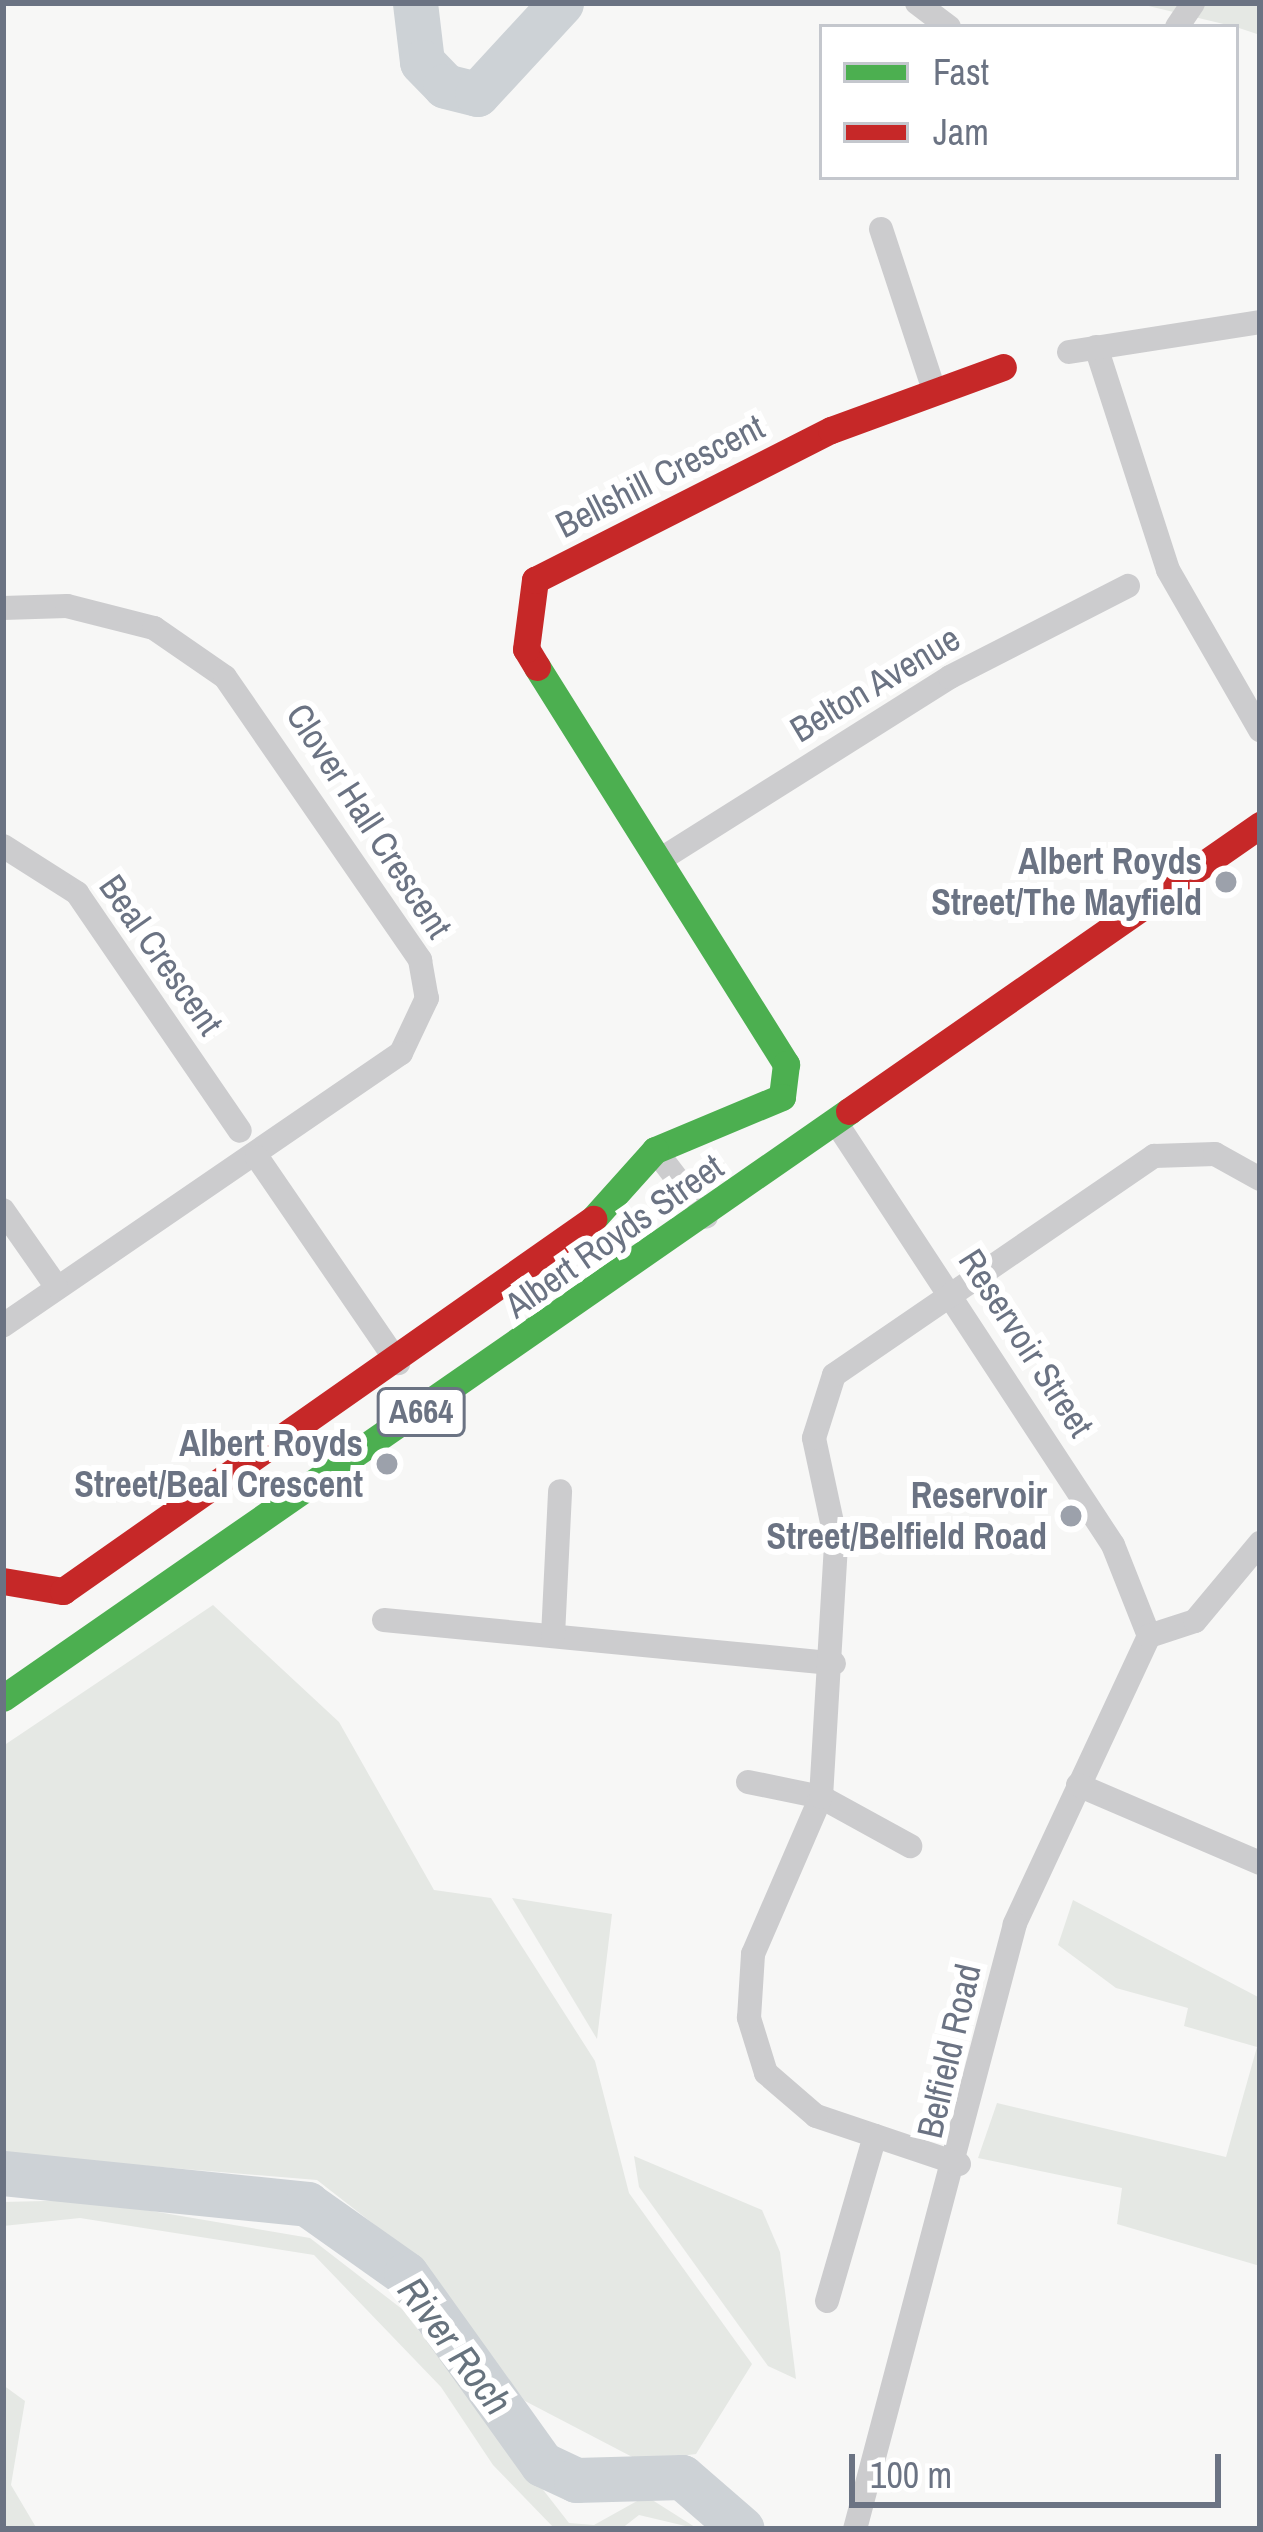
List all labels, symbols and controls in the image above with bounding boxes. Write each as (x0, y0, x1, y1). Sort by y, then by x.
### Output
legend (819, 24, 1239, 180)
text: Fast (933, 48, 989, 96)
text: Jam (933, 108, 989, 156)
street label: Bellshill Crescent (549, 405, 771, 547)
street label: Belton Avenue (782, 616, 968, 752)
street label: Clover Hall Crescent (277, 696, 461, 946)
place label: Albert Royds Street/The Mayfield (931, 839, 1202, 924)
street label: Beal Crescent (90, 867, 232, 1043)
marker: Albert Royds Street/The Mayfield (1213, 869, 1239, 895)
street label: Albert Royds Street (497, 1145, 731, 1327)
street label: Reservoir Street (949, 1241, 1103, 1445)
road number: A664 (376, 1385, 466, 1439)
place label: Albert Royds Street/Beal Crescent (74, 1421, 363, 1506)
marker: Albert Royds Street/Beal Crescent (374, 1451, 400, 1477)
place label: Reservoir Street/Belfield Road (766, 1473, 1047, 1558)
marker: Reservoir Street/Belfield Road (1058, 1503, 1084, 1529)
street label: Belfield Road (908, 1960, 990, 2142)
water label: River Roch (388, 2268, 522, 2424)
scale bar (855, 2430, 1227, 2504)
text: 100 m (870, 2451, 952, 2499)

